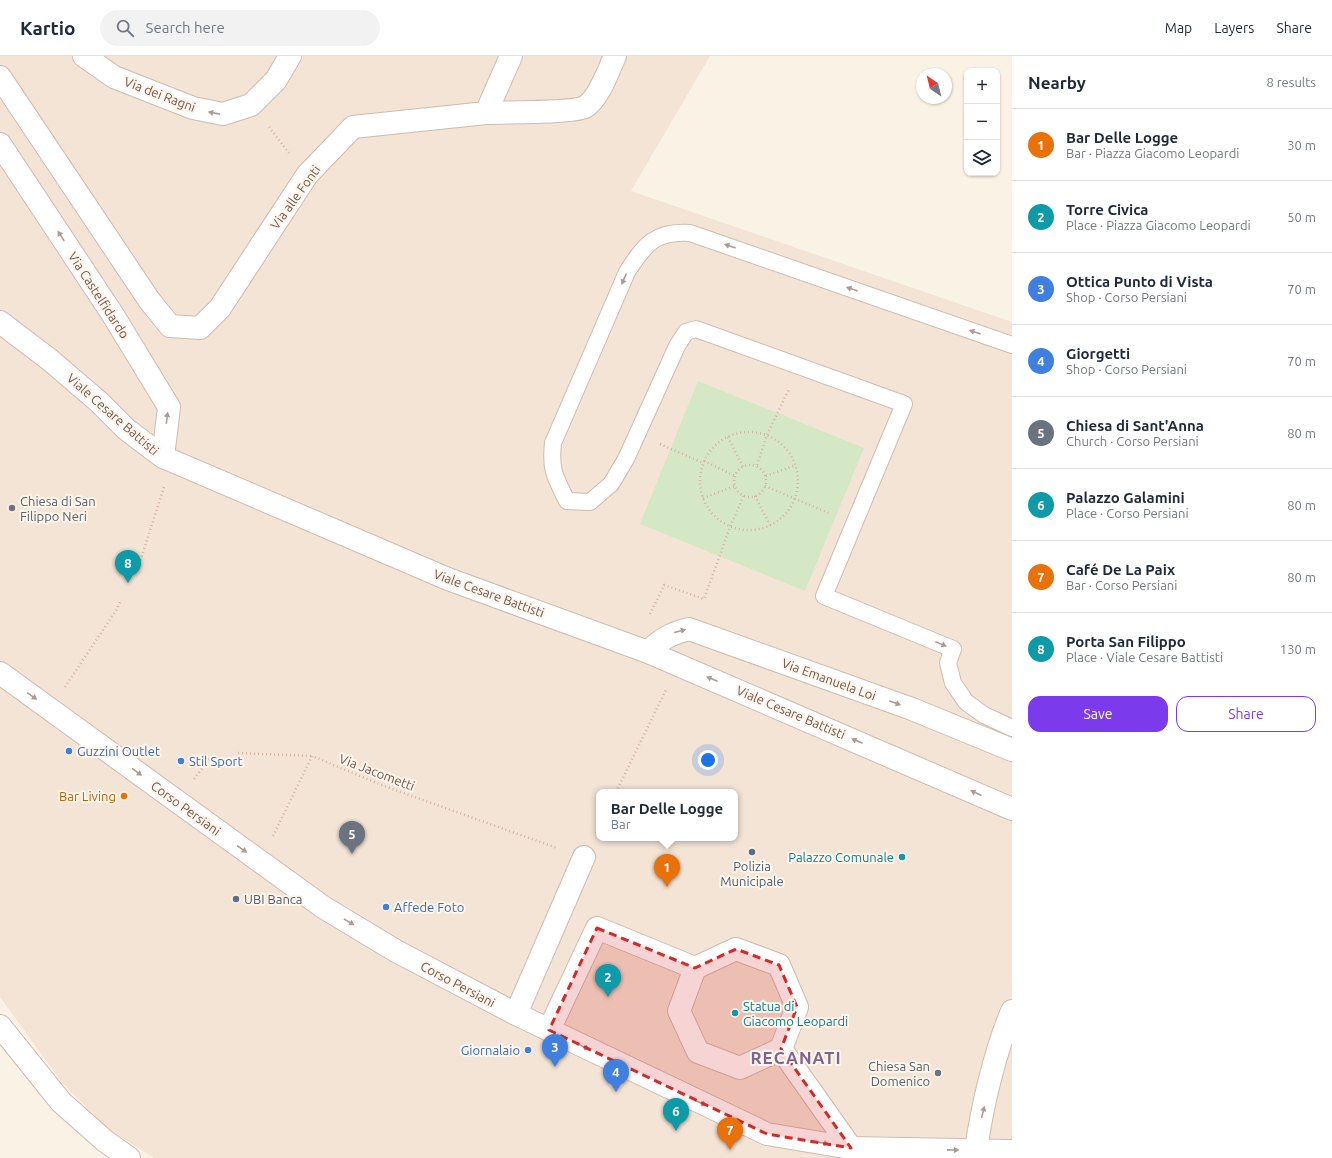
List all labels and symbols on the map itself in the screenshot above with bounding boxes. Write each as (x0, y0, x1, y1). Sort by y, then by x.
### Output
north arrow (916, 68, 952, 104)
street label: Via dei Ragni (122, 74, 198, 114)
one-way arrow (208, 109, 220, 115)
street label: Via alle Fonti (267, 162, 323, 232)
one-way arrow (57, 230, 65, 241)
one-way arrow (723, 243, 735, 249)
street label: Via Castelfidardo (66, 249, 132, 341)
one-way arrow (621, 273, 627, 284)
one-way arrow (846, 286, 858, 292)
one-way arrow (969, 329, 981, 335)
street label: Viale Cesare Battisti (64, 370, 162, 458)
one-way arrow (164, 412, 171, 424)
place label: Chiesa di San Filippo Neri (20, 494, 96, 523)
marker: Chiesa di San Filippo Neri (7, 503, 17, 513)
pin: 8 (115, 550, 141, 583)
street label: Viale Cesare Battisti (432, 566, 546, 620)
one-way arrow (674, 628, 686, 634)
one-way arrow (935, 641, 947, 647)
street label: Via Emanuela Loi (780, 655, 878, 703)
one-way arrow (706, 675, 718, 681)
street label: Viale Cesare Battisti (734, 683, 848, 741)
one-way arrow (26, 692, 37, 700)
one-way arrow (889, 700, 901, 706)
one-way arrow (852, 738, 863, 744)
place label: Guzzini Outlet (77, 744, 160, 758)
marker: Guzzini Outlet (64, 746, 74, 756)
your location (698, 750, 718, 770)
street label: Via Jacometti (337, 751, 417, 793)
place label: Stil Sport (189, 754, 243, 768)
marker: Stil Sport (176, 756, 186, 766)
one-way arrow (131, 768, 142, 777)
street label: Corso Persiani (149, 778, 223, 838)
place label: Bar Living (59, 789, 116, 803)
one-way arrow (971, 790, 982, 796)
marker: Bar Living (119, 791, 129, 801)
pin: 5 (339, 821, 365, 854)
one-way arrow (237, 845, 247, 853)
marker: Polizia Municipale (747, 847, 757, 857)
place label: Palazzo Comunale (788, 850, 894, 864)
marker: Palazzo Comunale (897, 852, 907, 862)
pin: 1 (654, 854, 680, 887)
place label: Polizia Municipale (720, 859, 784, 888)
place label: UBI Banca (244, 892, 303, 906)
marker: UBI Banca (231, 894, 241, 904)
place label: Affede Foto (394, 900, 464, 914)
marker: Affede Foto (381, 902, 391, 912)
one-way arrow (343, 919, 355, 926)
street label: Corso Persiani (418, 958, 498, 1010)
pin: 2 (595, 964, 621, 997)
place label: Statua di Giacomo Leopardi (743, 999, 848, 1028)
marker: Statua di Giacomo Leopardi (730, 1008, 740, 1018)
pin: 3 (542, 1034, 568, 1067)
place label: Giornalaio (461, 1043, 520, 1057)
one-way arrow (578, 1044, 590, 1050)
marker: Giornalaio (523, 1045, 533, 1055)
district label: RECANATI (750, 1048, 842, 1067)
pin: 4 (603, 1059, 629, 1092)
place label: Chiesa San Domenico (868, 1059, 930, 1088)
marker: Chiesa San Domenico (933, 1068, 943, 1078)
pin: 6 (663, 1098, 689, 1131)
one-way arrow (696, 1100, 707, 1106)
one-way arrow (980, 1106, 986, 1118)
pin: 7 (717, 1117, 743, 1150)
one-way arrow (817, 1141, 830, 1147)
one-way arrow (947, 1147, 960, 1153)

